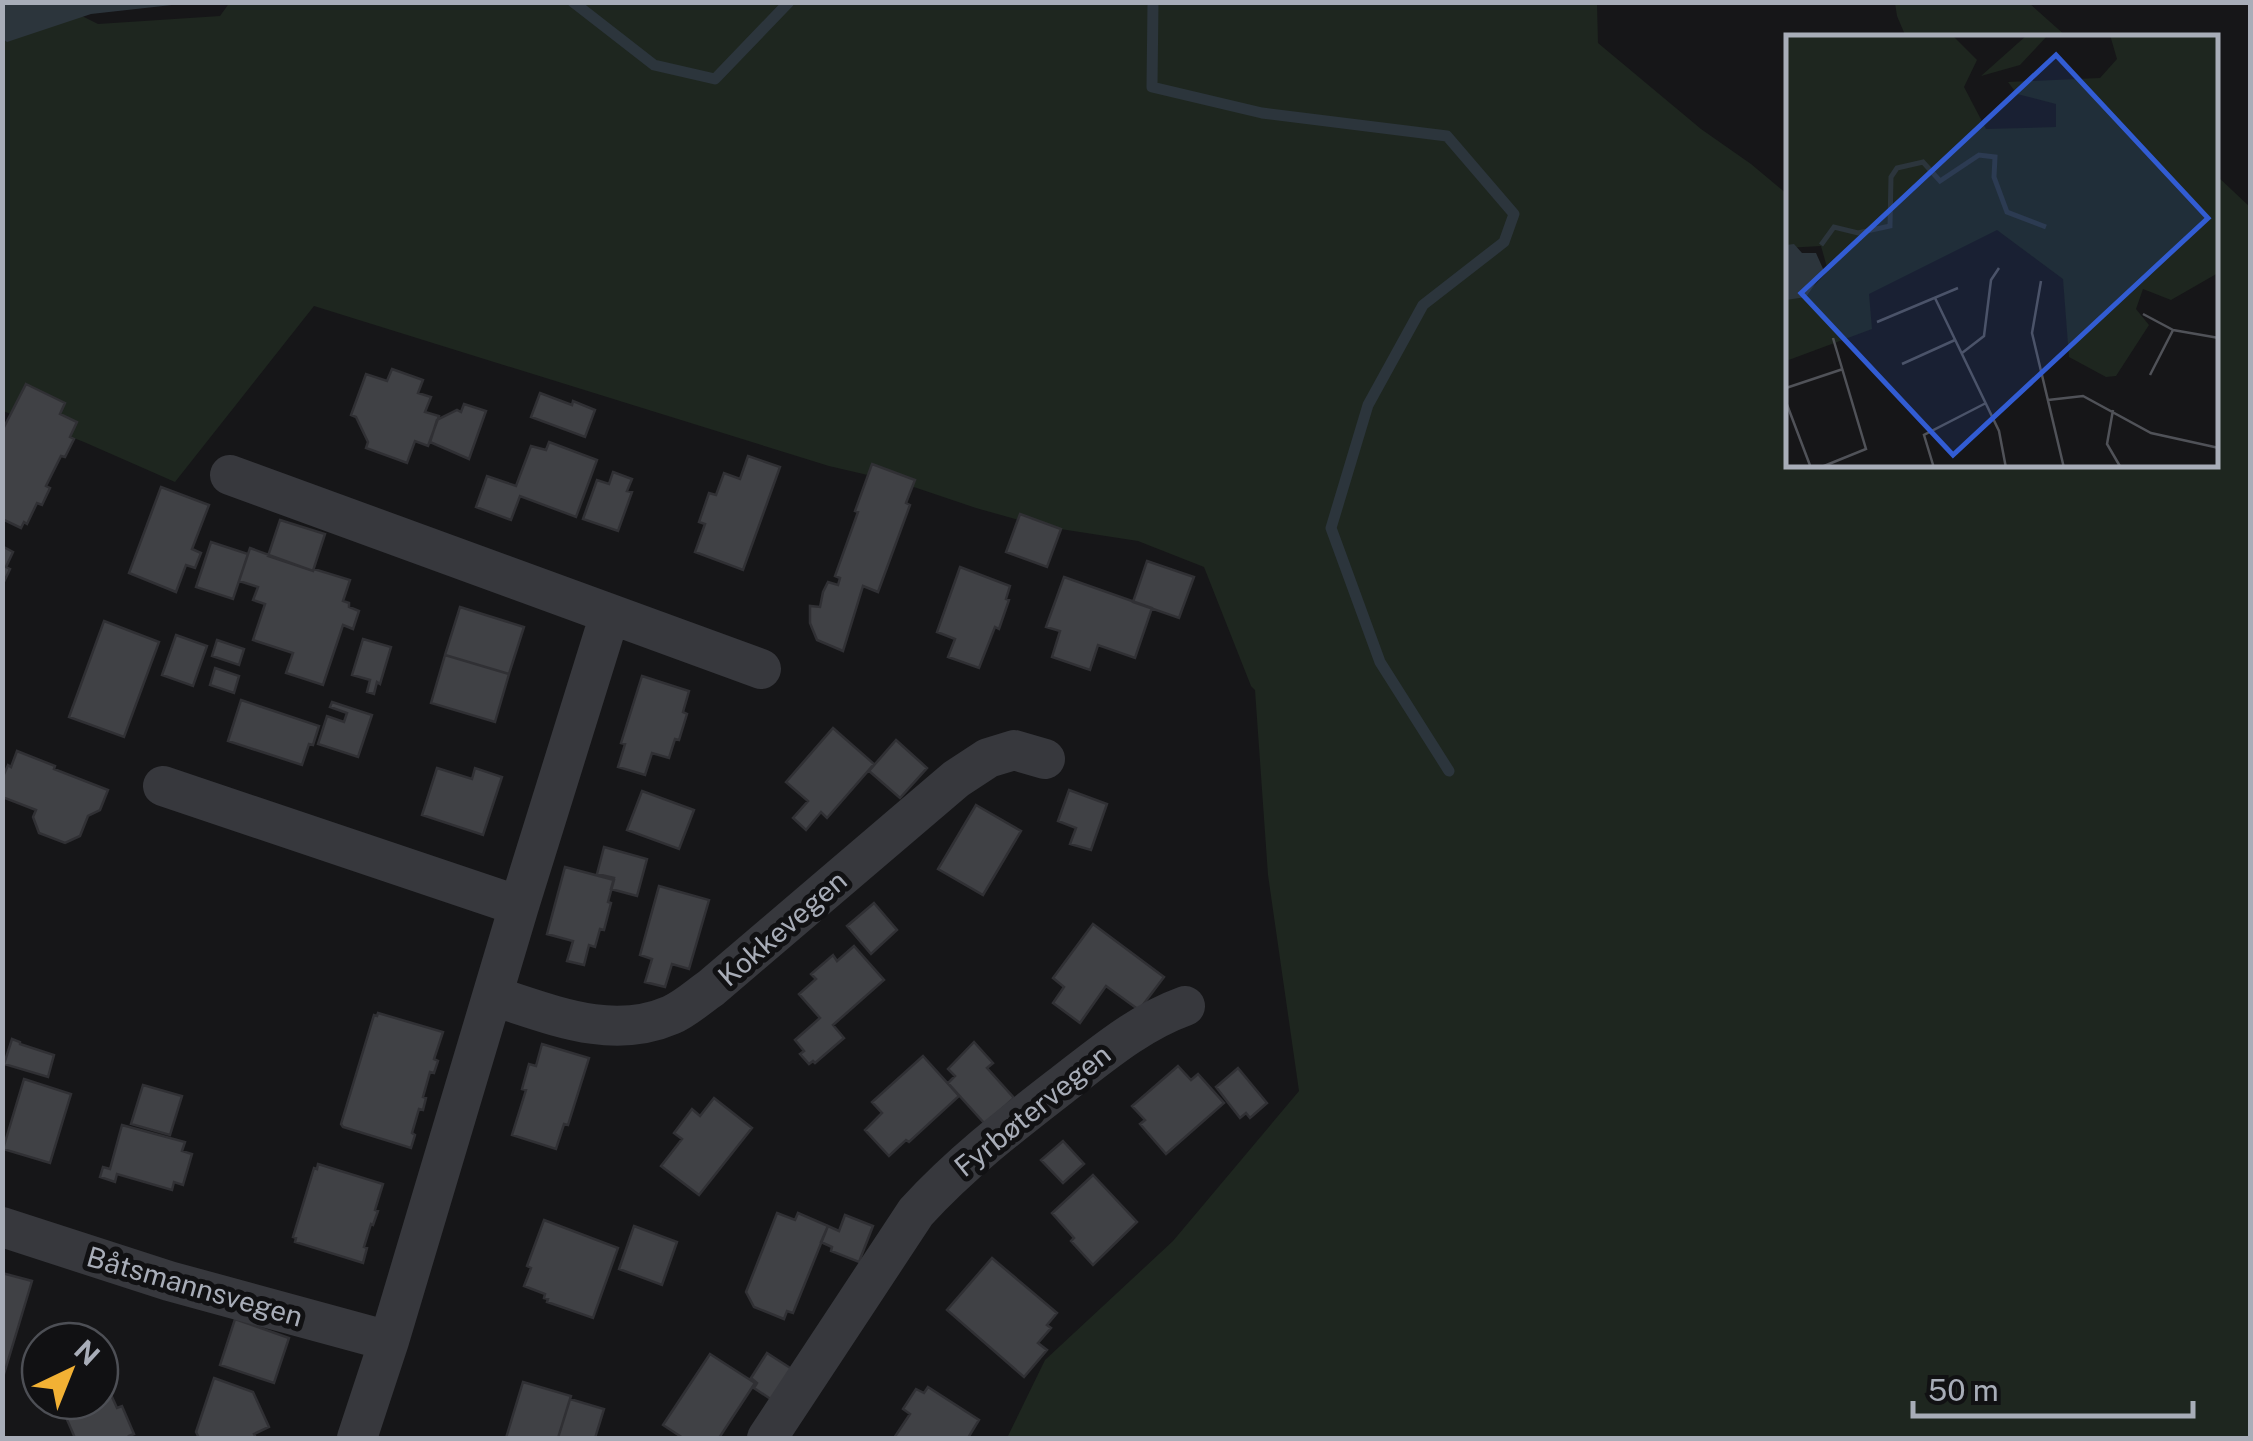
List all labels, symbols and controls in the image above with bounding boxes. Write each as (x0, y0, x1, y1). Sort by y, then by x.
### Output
inset map (1786, 35, 2218, 468)
street label: Kokkevegen (711, 863, 853, 993)
street label: Fyrbøtervegen (947, 1037, 1117, 1183)
street label: Båtsmannsvegen (83, 1239, 307, 1333)
north arrow (20, 1321, 120, 1421)
text: N (68, 1333, 107, 1372)
scale bar (1913, 1356, 2193, 1418)
text: 50 m (1928, 1372, 1999, 1408)

